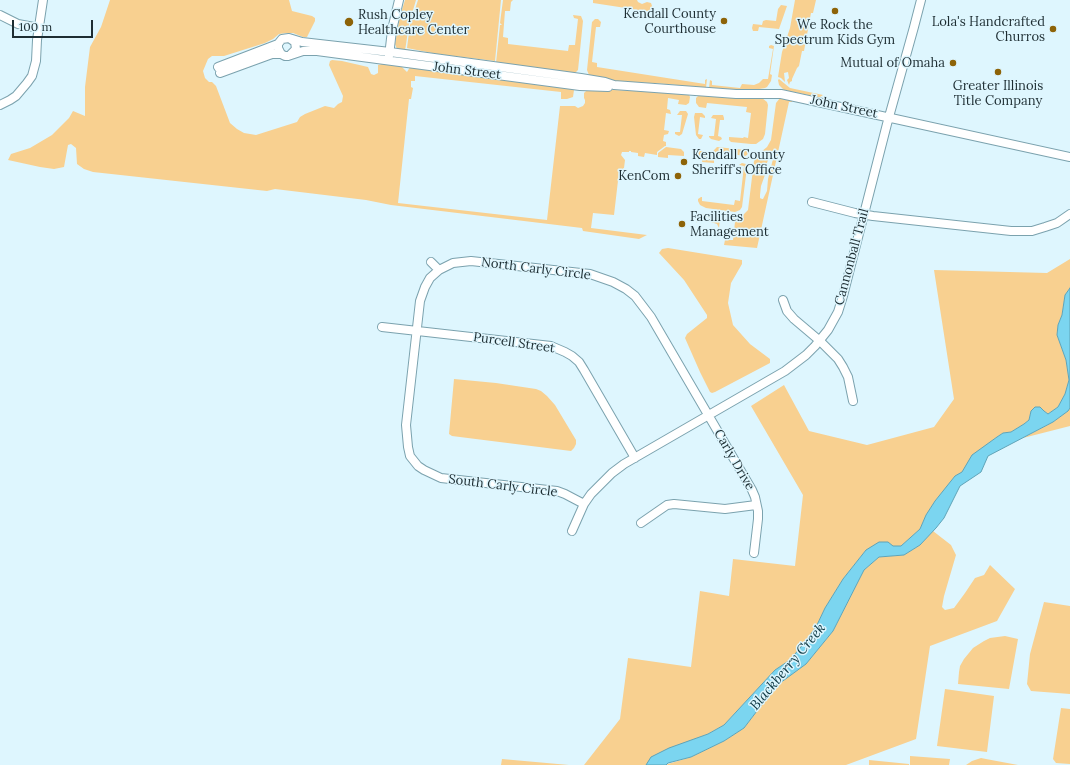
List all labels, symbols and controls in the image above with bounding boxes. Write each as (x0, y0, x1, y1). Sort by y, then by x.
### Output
place label: Kendall County Courthouse (623, 6, 716, 37)
marker: We Rock the Spectrum Kids Gym (830, 6, 840, 16)
place label: Rush Copley Healthcare Center (358, 7, 469, 38)
scale bar (14, 12, 95, 38)
place label: Lola's Handcrafted Churros (932, 14, 1045, 45)
marker: Rush Copley Healthcare Center (343, 16, 355, 28)
marker: Kendall County Courthouse (719, 16, 729, 26)
place label: We Rock the Spectrum Kids Gym (775, 17, 895, 48)
text: 100 m (19, 19, 52, 34)
marker: Lola's Handcrafted Churros (1048, 24, 1058, 34)
place label: Mutual of Omaha (840, 55, 945, 71)
marker: Mutual of Omaha (948, 58, 958, 68)
street label: John Street (432, 59, 502, 83)
marker: Greater Illinois Title Company (993, 67, 1003, 77)
place label: Greater Illinois Title Company (953, 78, 1043, 109)
street label: John Street (809, 92, 879, 122)
place label: Kendall County Sheriff's Office (692, 147, 785, 178)
marker: Kendall County Sheriff's Office (679, 157, 689, 167)
place label: KenCom (618, 168, 670, 184)
marker: KenCom (673, 171, 683, 181)
street label: Cannonball Trail (832, 207, 872, 307)
place label: Facilities Management (690, 209, 769, 240)
marker: Facilities Management (677, 219, 687, 229)
street label: North Carly Circle (480, 255, 592, 283)
street label: Purcell Street (472, 330, 556, 356)
street label: Carly Drive (710, 427, 758, 493)
street label: South Carly Circle (448, 472, 558, 500)
water label: Blackberry Creek (747, 620, 829, 714)

